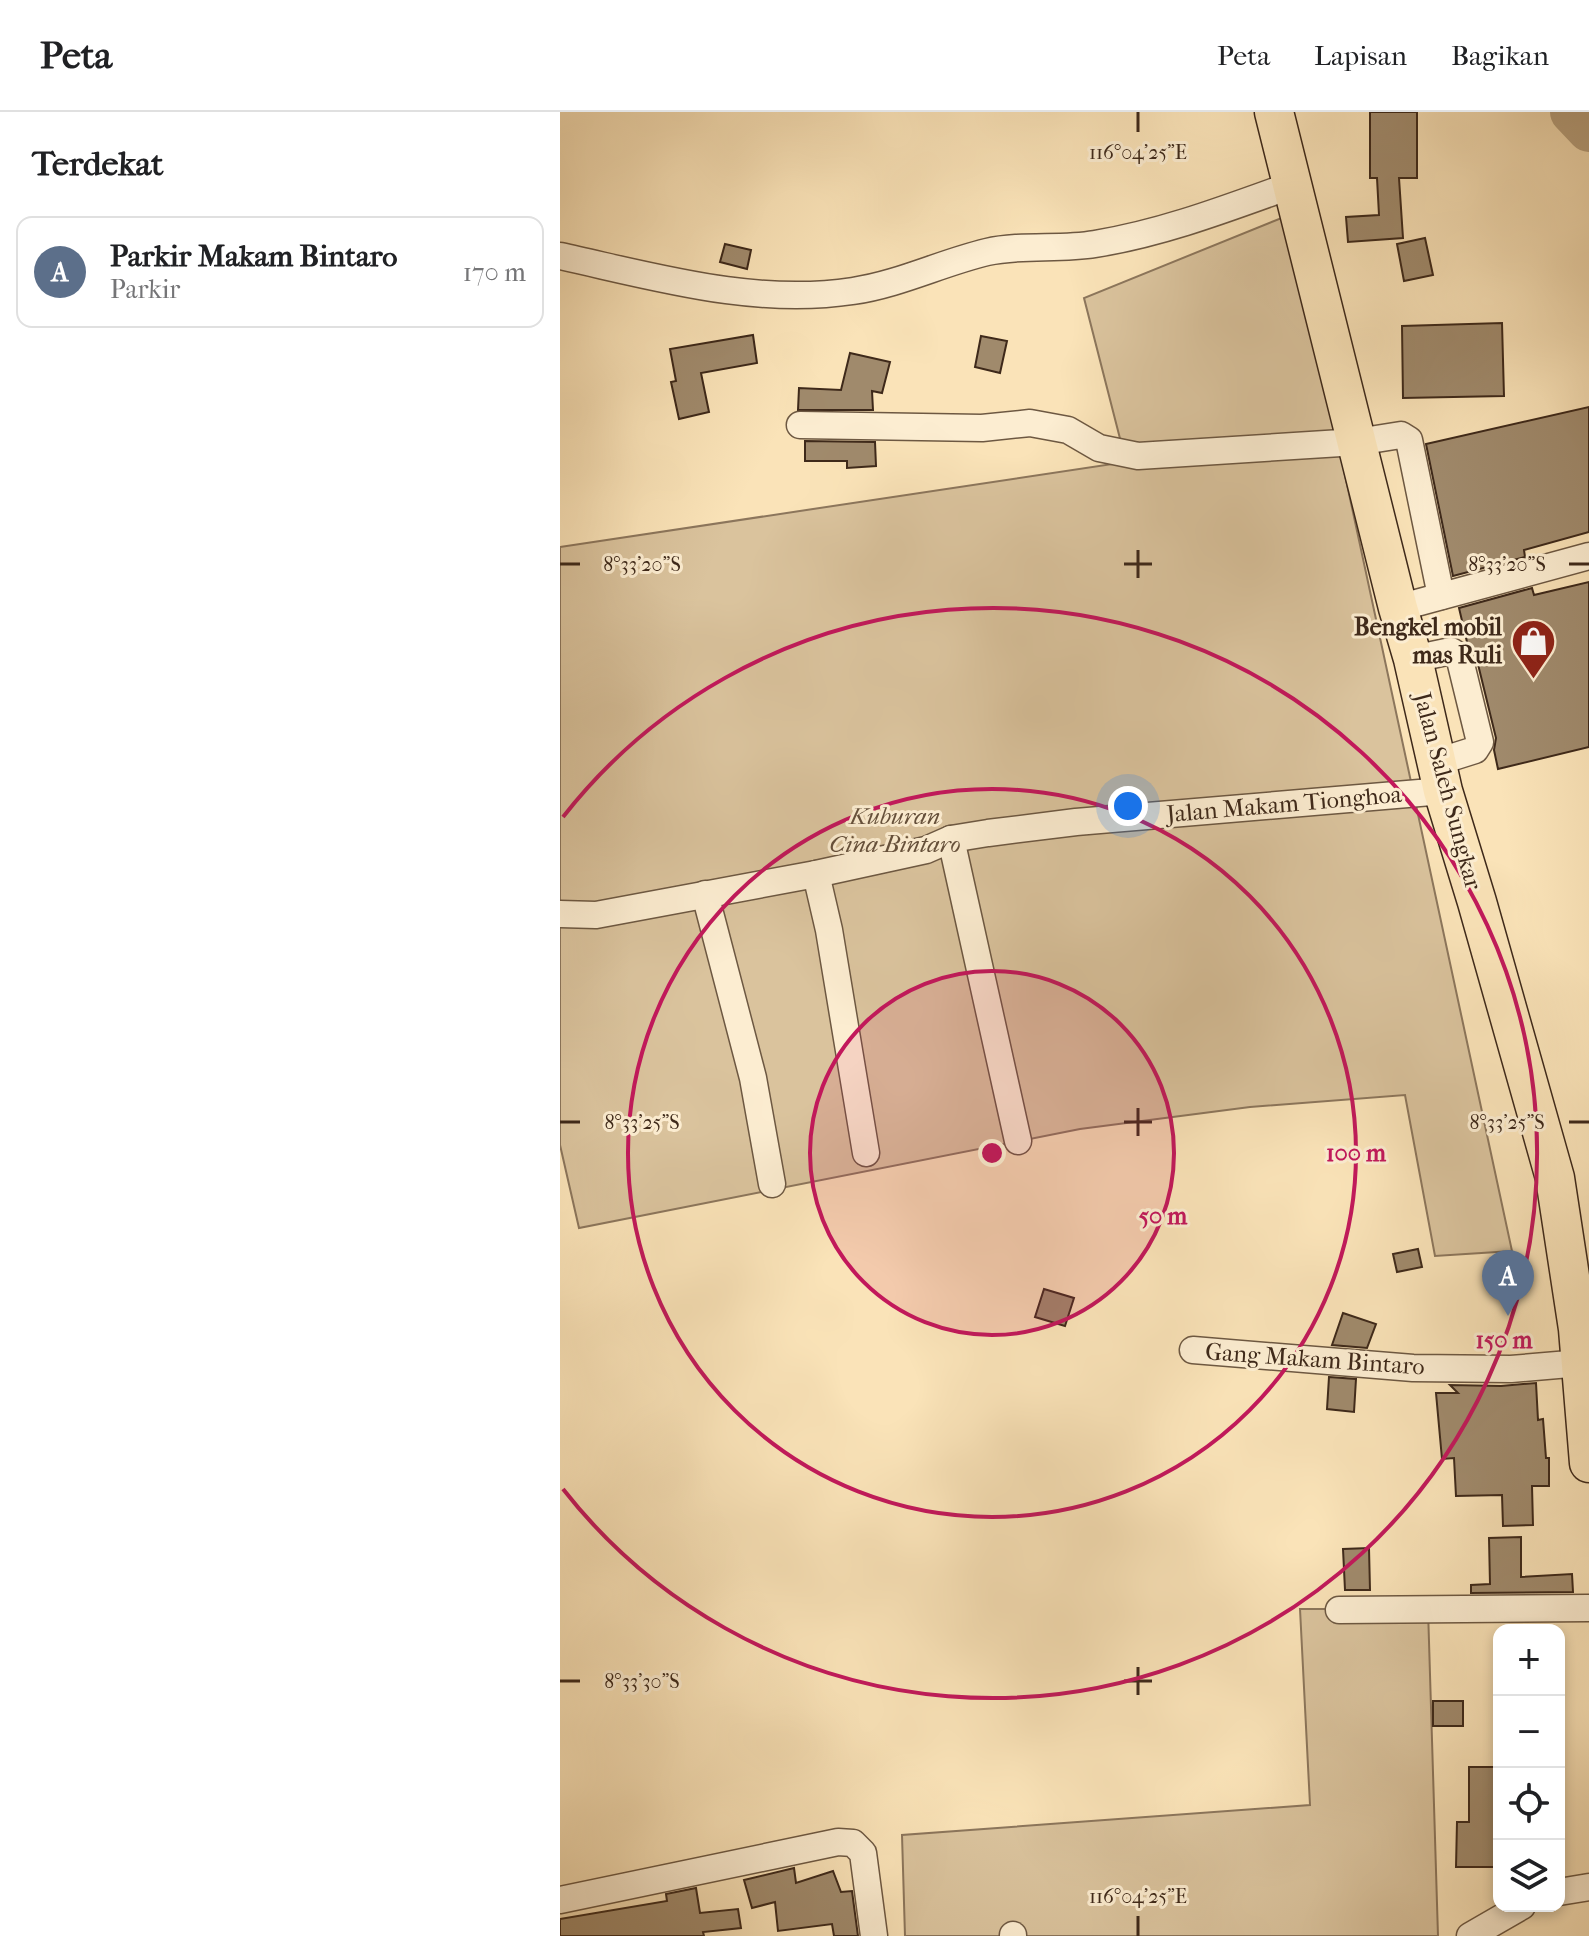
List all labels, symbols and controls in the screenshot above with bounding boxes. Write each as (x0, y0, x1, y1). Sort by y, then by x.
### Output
text: Peta (40, 33, 112, 78)
text: Peta (1217, 39, 1270, 72)
text: Lapisan (1314, 39, 1407, 72)
text: Bagikan (1451, 39, 1549, 72)
text: 116°04'25"E (1089, 141, 1187, 164)
text: Terdekat (32, 144, 163, 184)
text: Parkir Makam Bintaro (110, 239, 398, 274)
text: A (52, 257, 68, 288)
text: 170 m (463, 257, 526, 288)
text: Parkir (110, 274, 180, 305)
text: 8°33'20"S (603, 553, 681, 576)
text: 8°33'20"S (1468, 553, 1546, 576)
place label: Bengkel mobil mas Ruli (1354, 613, 1503, 669)
shop icon: Bengkel mobil mas Ruli (1509, 617, 1557, 680)
street label: Jalan Saleh Sungkar (1408, 687, 1488, 893)
street label: Jalan Makam Tionghoa (1163, 780, 1404, 828)
your location (1108, 786, 1148, 826)
park label: Kuburan Cina Bintaro (829, 802, 961, 858)
text: 8°33'25"S (604, 1111, 680, 1134)
text: 8°33'25"S (1469, 1111, 1545, 1134)
centre of rings (978, 1139, 1006, 1167)
text: 100 m (1326, 1139, 1387, 1167)
text: 50 m (1139, 1202, 1188, 1230)
pin: A (1482, 1250, 1534, 1316)
text: 150 m (1475, 1326, 1534, 1354)
street label: Gang Makam Bintaro (1204, 1337, 1426, 1381)
map controls (1493, 1624, 1565, 1912)
button: + (1493, 1624, 1565, 1696)
text: 8°33'30"S (604, 1670, 680, 1693)
button: − (1493, 1696, 1565, 1768)
button: locate (1493, 1768, 1565, 1840)
button: layers (1493, 1840, 1565, 1912)
text: 116°04'25"E (1089, 1885, 1187, 1908)

